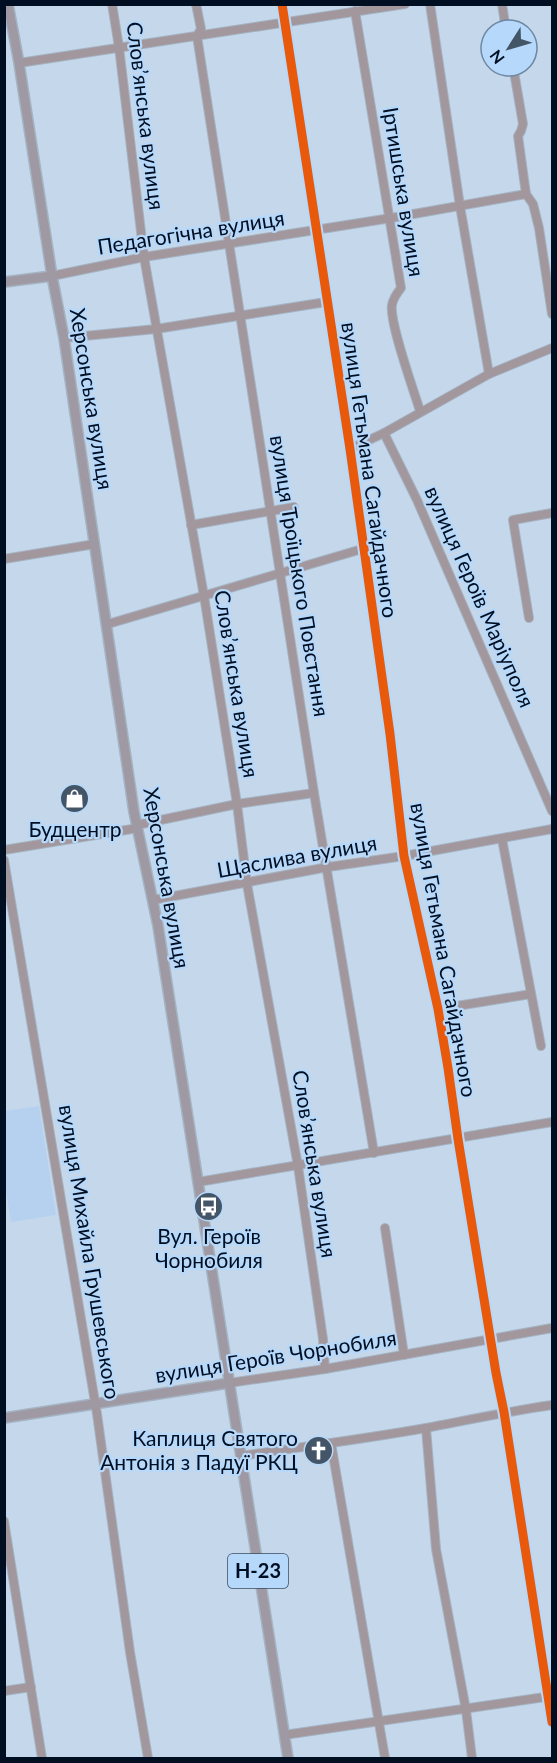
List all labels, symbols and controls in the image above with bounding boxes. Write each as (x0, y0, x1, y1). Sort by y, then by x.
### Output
north arrow (479, 18, 539, 78)
street label: Словʼянська вулиця (123, 20, 170, 211)
text: N (485, 47, 508, 68)
street label: Іртишська вулиця (379, 105, 430, 278)
street label: Педагогічна вулиця (95, 204, 286, 259)
street label: Херсонська вулиця (66, 306, 119, 491)
street label: вулиця Гетьмана Сагайдачного (337, 320, 404, 619)
street label: вулиця Троїцького Повстання (266, 433, 335, 718)
street label: вулиця Героїв Маріуполя (420, 482, 540, 711)
street label: Словʼянська вулиця (210, 588, 265, 779)
shop icon: Будцентр (59, 783, 91, 815)
street label: Херсонська вулиця (139, 785, 196, 970)
street label: вулиця Гетьмана Сагайдачного (406, 801, 483, 1099)
place label: Будцентр (28, 816, 122, 841)
street label: Щаслива вулиця (215, 829, 379, 882)
street label: Словʼянська вулиця (288, 1068, 343, 1259)
street label: вулиця Михайла Грушевського (55, 1103, 126, 1401)
bus stop icon: Вул. Героїв Чорнобиля (193, 1190, 225, 1222)
place label: Вул. Героїв Чорнобиля (155, 1223, 263, 1272)
street label: вулиця Героїв Чорнобиля (153, 1324, 398, 1387)
place label: Каплиця Святого Антонія з Падуї РКЦ (100, 1425, 298, 1474)
church icon: Каплиця Святого Антонія з Падуї РКЦ (303, 1435, 335, 1467)
road number: Н-23 (228, 1554, 288, 1588)

